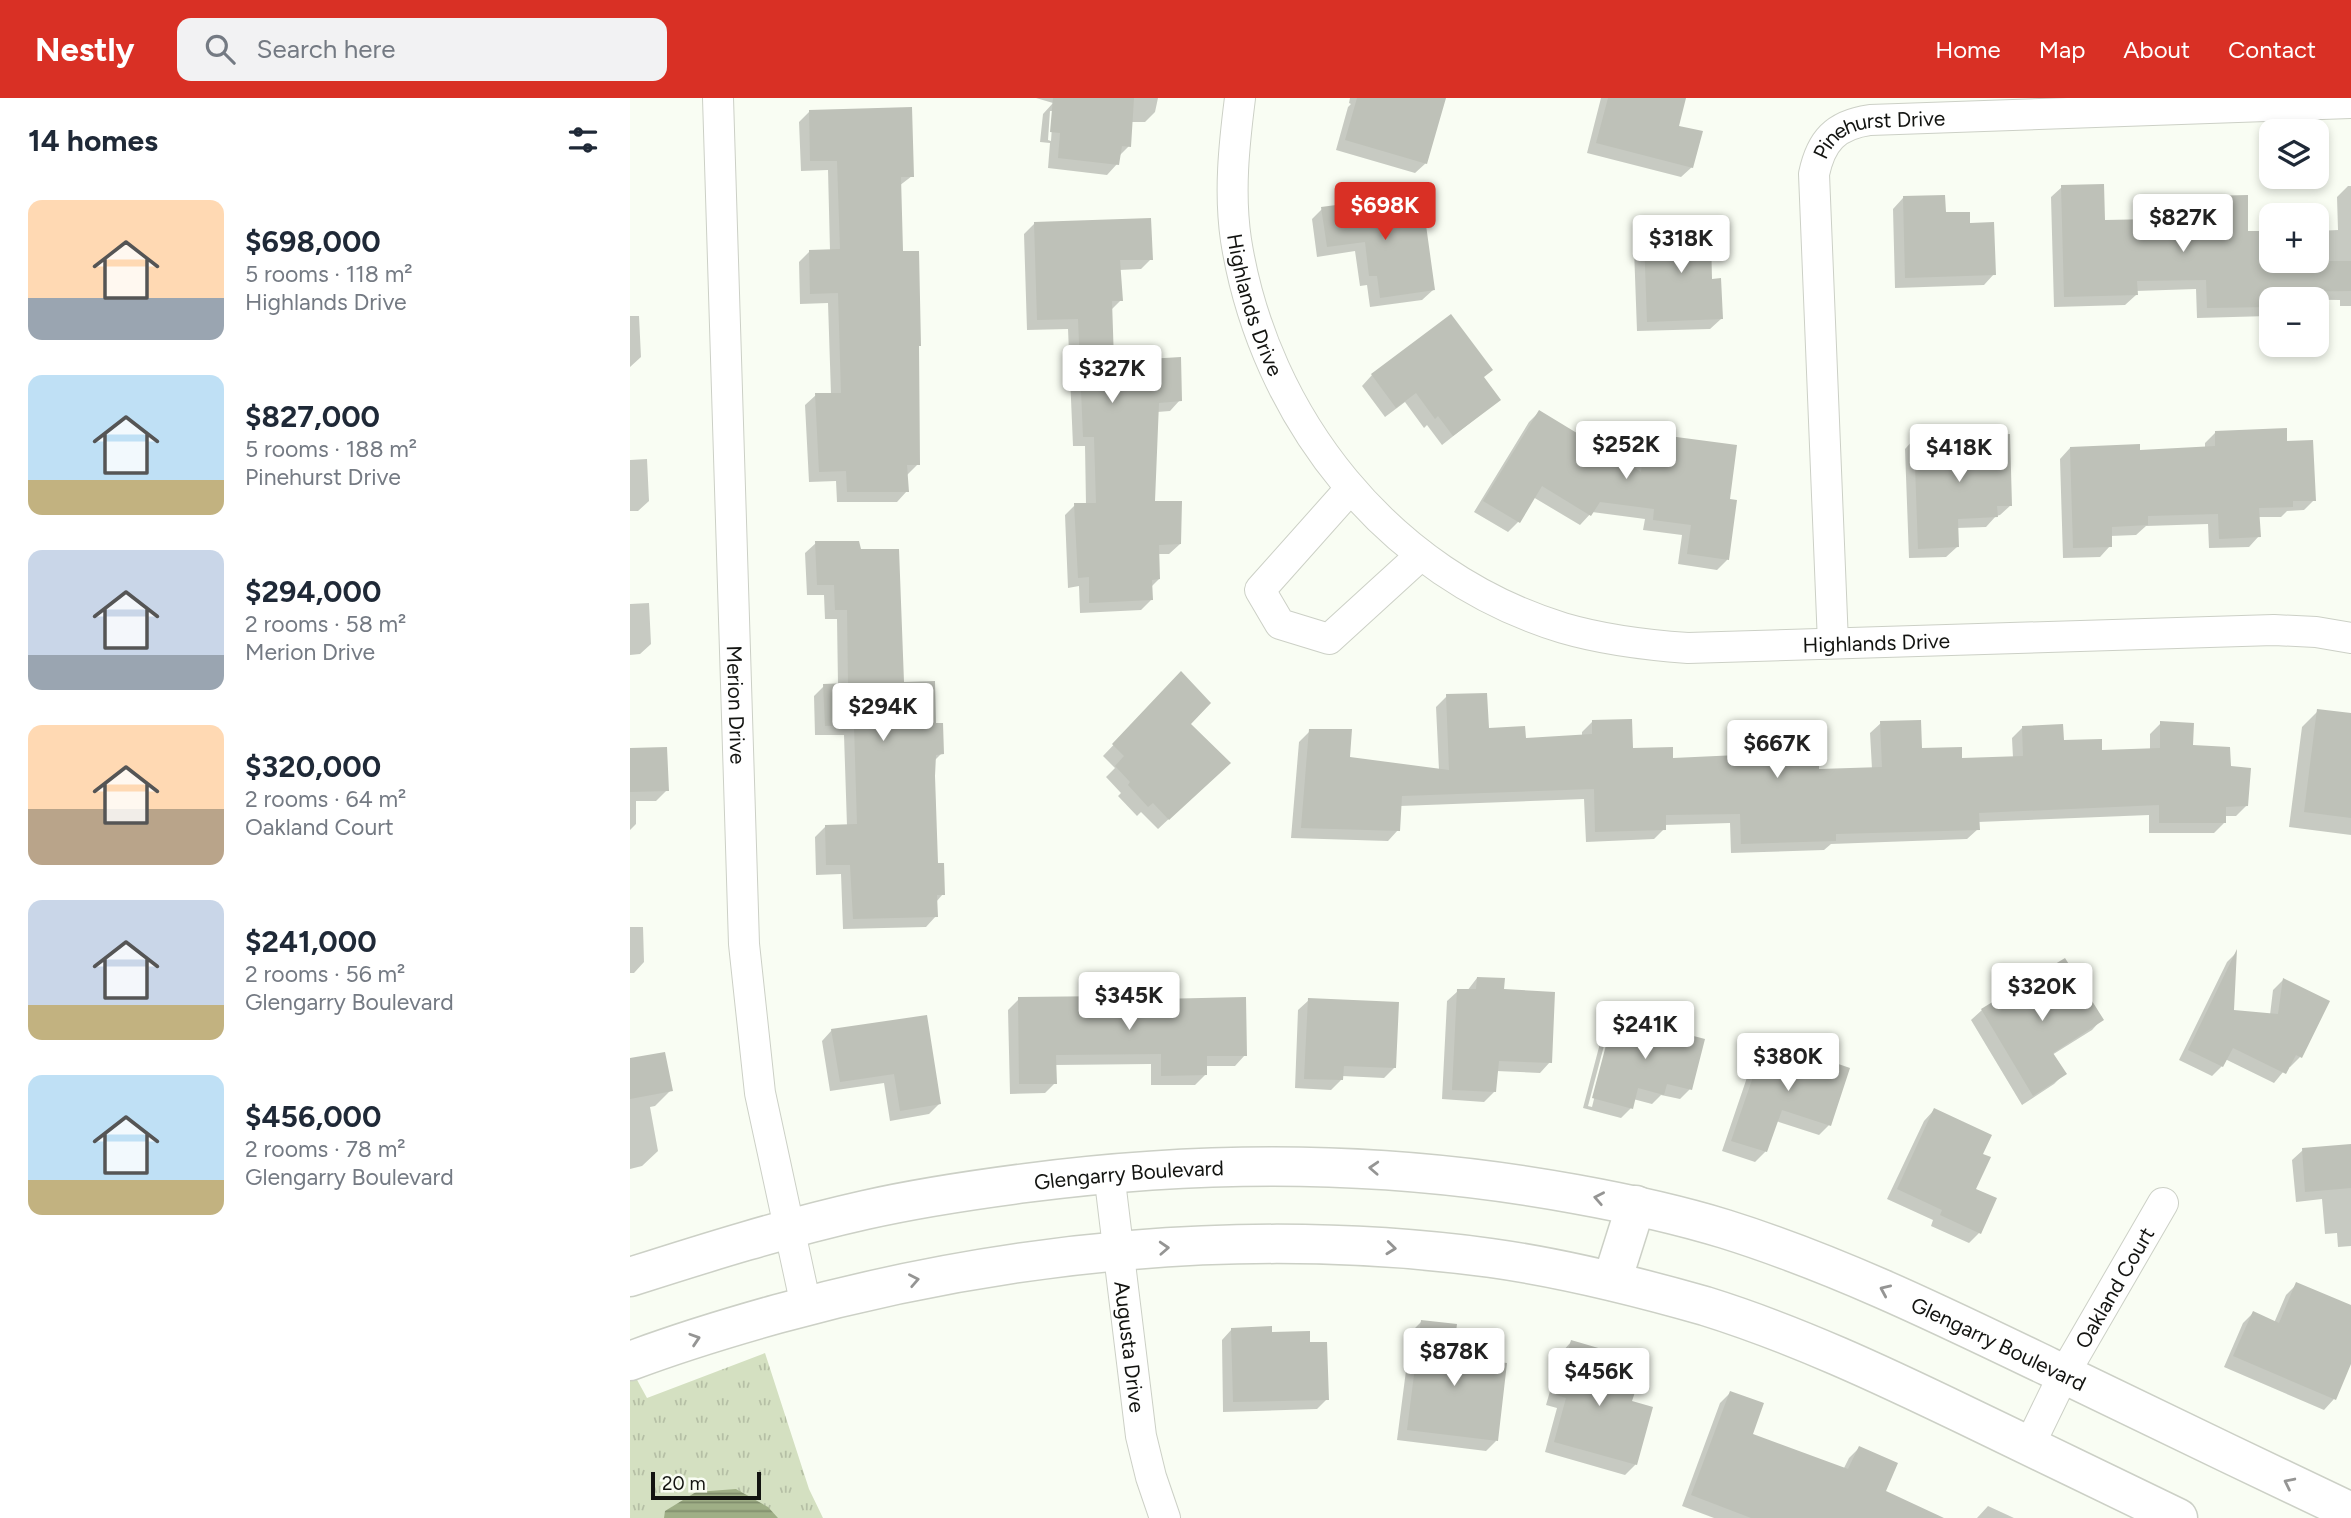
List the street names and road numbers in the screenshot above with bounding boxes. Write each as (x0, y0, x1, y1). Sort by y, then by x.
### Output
street label: Pinehurst Drive (1807, 105, 1946, 162)
street label: Highlands Drive (1223, 232, 1289, 380)
street label: Highlands Drive (1802, 627, 1950, 657)
street label: Merion Drive (722, 645, 751, 765)
street label: Glengarry Boulevard (1032, 1155, 1224, 1194)
street label: Oakland Court (2069, 1222, 2159, 1353)
street label: Augusta Drive (1110, 1280, 1151, 1414)
street label: Glengarry Boulevard (1907, 1291, 2090, 1396)

